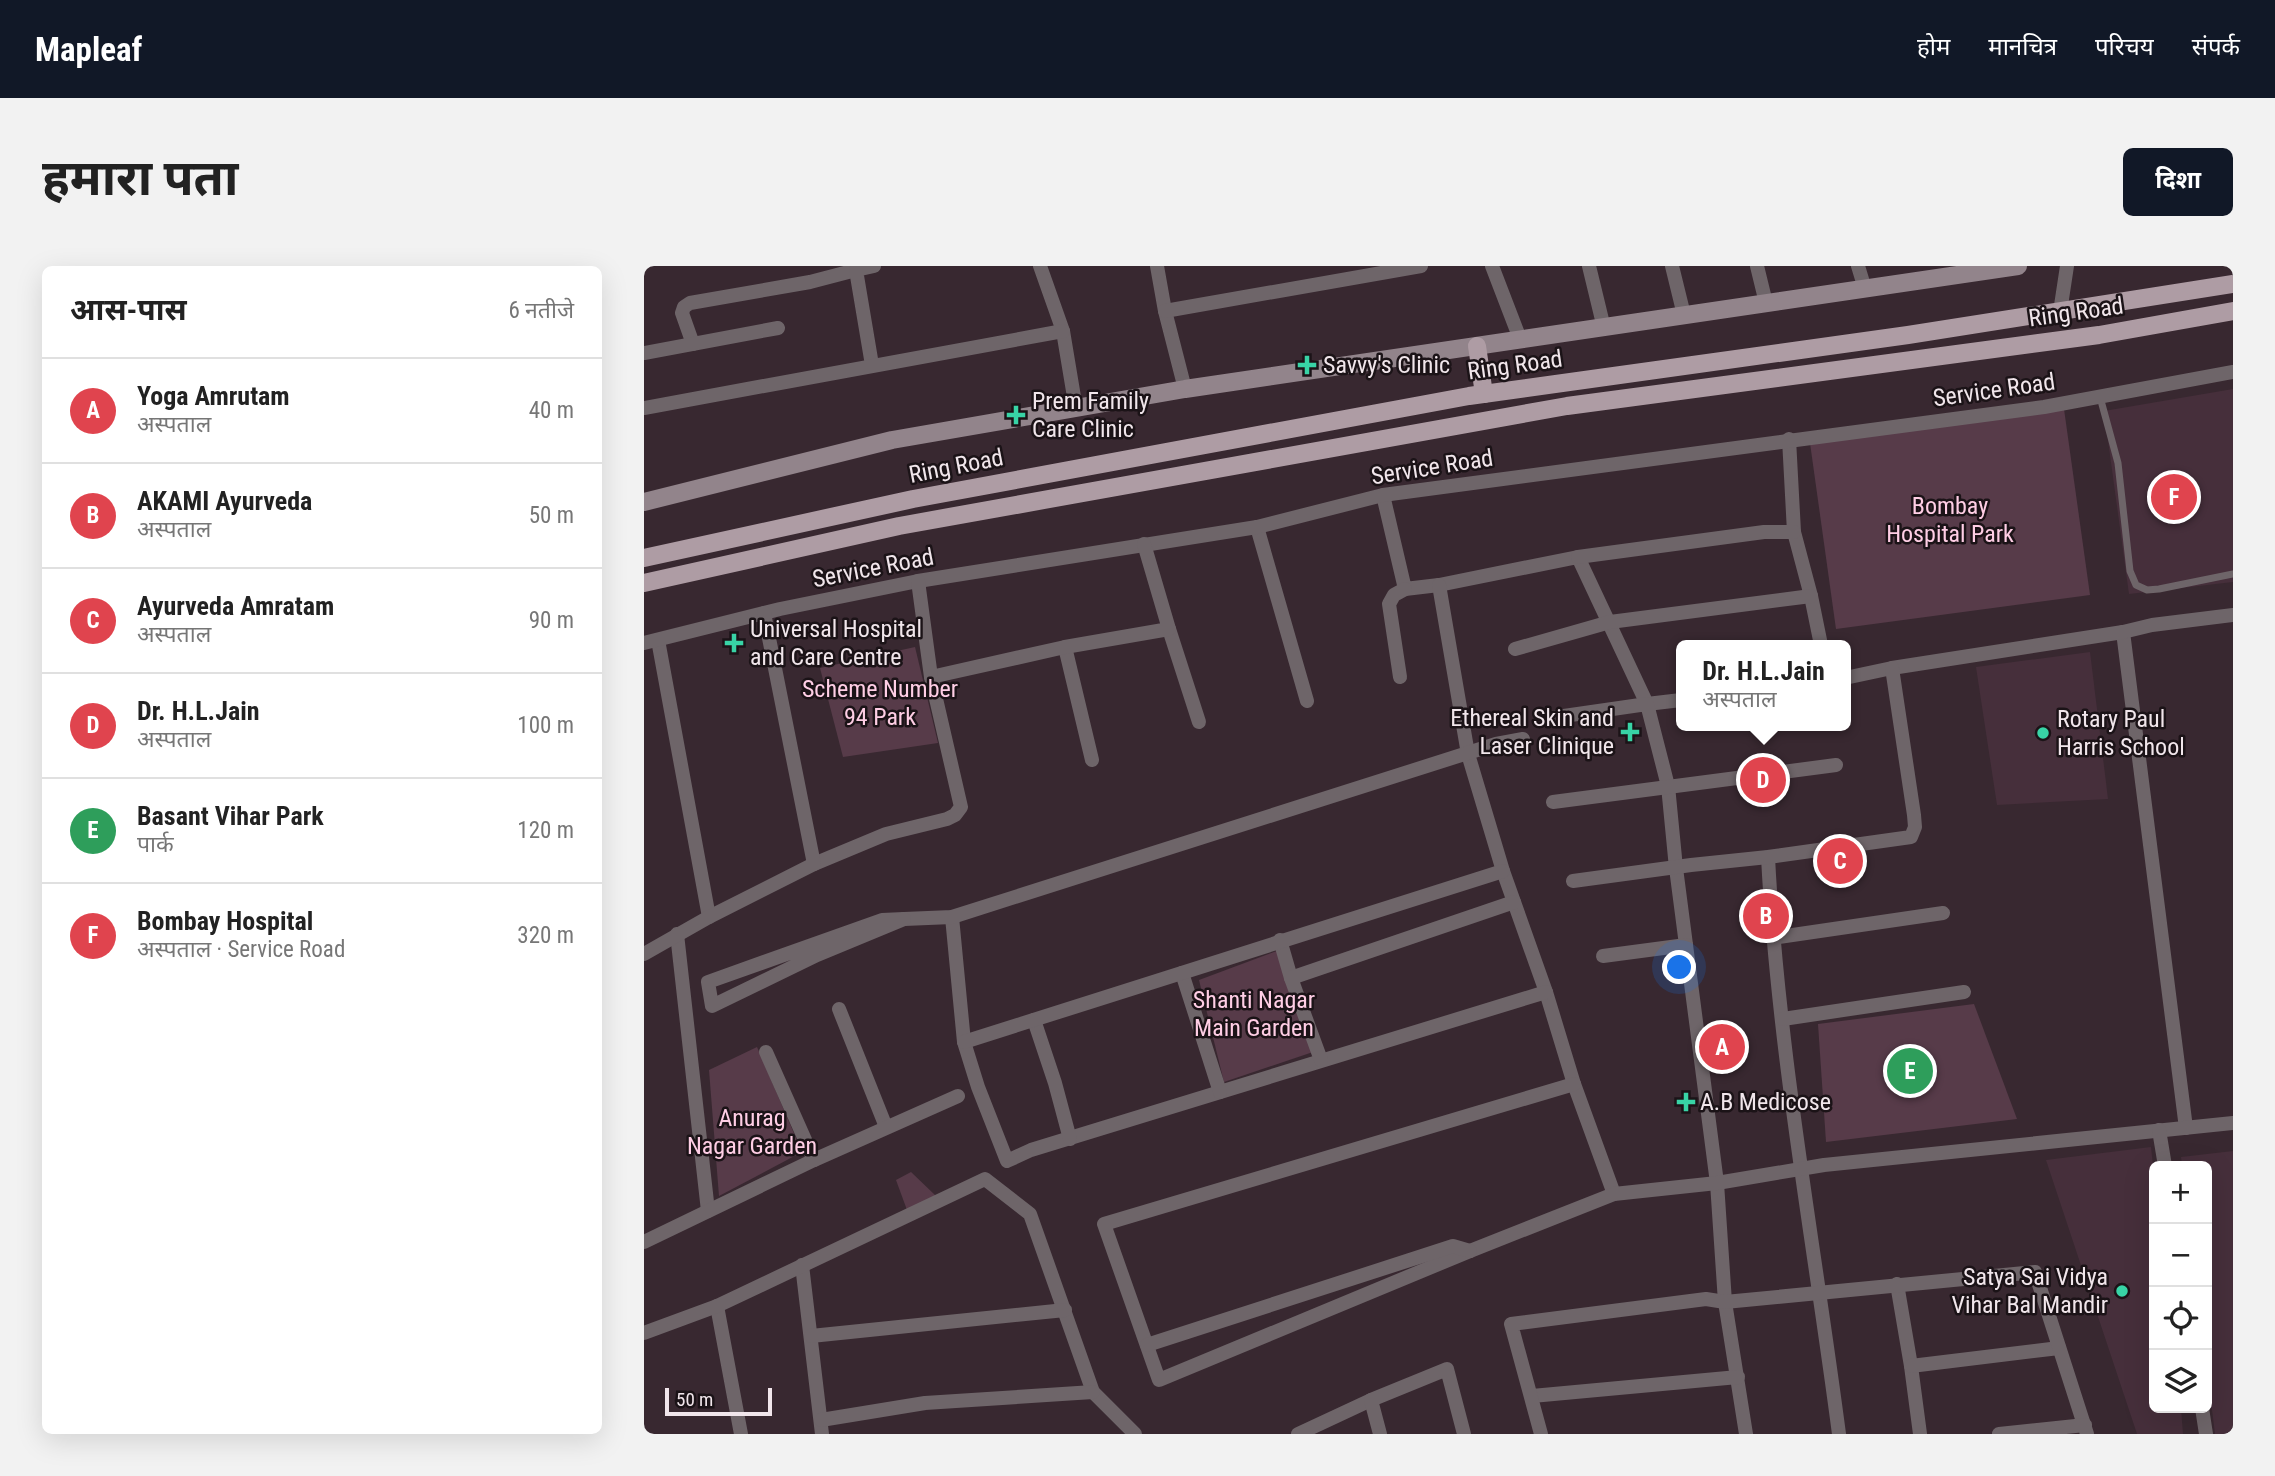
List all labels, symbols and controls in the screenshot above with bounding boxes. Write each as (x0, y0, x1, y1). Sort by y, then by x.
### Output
text: Mapleaf (35, 30, 142, 69)
text: होम (1917, 33, 1950, 61)
text: मानचित्र (1988, 33, 2057, 61)
text: परिचय (2095, 33, 2154, 61)
text: संपर्क (2192, 33, 2240, 61)
button: दिशा (2123, 148, 2233, 216)
text: हमारा पता (42, 150, 238, 207)
street label: Ring Road (2027, 291, 2125, 333)
text: आस-पास (70, 292, 187, 327)
text: 6 नतीजे (508, 297, 574, 324)
street label: Ring Road (1466, 344, 1564, 386)
place label: Savvy's Clinic (1323, 351, 1450, 379)
marker: Savvy's Clinic (1297, 355, 1317, 375)
street label: Service Road (1931, 368, 2057, 412)
text: Yoga Amrutam (137, 381, 290, 411)
place label: Prem Family Care Clinic (1032, 387, 1149, 443)
text: A (86, 397, 100, 424)
text: 40 m (529, 397, 574, 424)
marker: Prem Family Care Clinic (1006, 405, 1026, 425)
text: अस्पताल (137, 411, 211, 438)
street label: Ring Road (907, 443, 1005, 489)
street label: Service Road (1369, 444, 1495, 490)
pin: F (2151, 471, 2197, 523)
text: AKAMI Ayurveda (137, 486, 312, 516)
park label: Bombay Hospital Park (1886, 492, 2014, 548)
text: B (87, 502, 99, 529)
text: 50 m (529, 502, 574, 529)
text: अस्पताल (137, 516, 211, 543)
street label: Service Road (810, 543, 936, 593)
text: Ayurveda Amratam (137, 591, 334, 621)
text: C (86, 607, 100, 634)
text: 90 m (529, 607, 574, 634)
place label: Universal Hospital and Care Centre (750, 615, 922, 671)
text: अस्पताल (137, 621, 211, 648)
marker: Universal Hospital and Care Centre (724, 633, 744, 653)
popup (1676, 640, 1851, 731)
text: Dr. H.L.Jain (1702, 656, 1825, 686)
park label: Scheme Number 94 Park (802, 675, 958, 731)
text: अस्पताल (1702, 686, 1776, 713)
text: Dr. H.L.Jain (137, 696, 260, 726)
place label: Ethereal Skin and Laser Clinique (1450, 704, 1614, 760)
place label: Rotary Paul Harris School (2057, 705, 2185, 761)
text: D (87, 712, 100, 739)
text: 100 m (517, 712, 574, 739)
marker: Ethereal Skin and Laser Clinique (1620, 722, 1640, 742)
marker: Rotary Paul Harris School (2035, 725, 2051, 741)
text: अस्पताल (137, 726, 211, 753)
pin: D (1740, 754, 1786, 806)
text: Basant Vihar Park (137, 801, 324, 831)
text: E (87, 817, 99, 844)
text: 120 m (517, 817, 574, 844)
text: पार्क (137, 831, 174, 858)
pin: C (1817, 835, 1863, 887)
pin: B (1743, 890, 1789, 942)
text: Bombay Hospital (137, 906, 313, 936)
text: F (88, 922, 98, 949)
text: 320 m (517, 922, 574, 949)
text: अस्पताल · Service Road (137, 936, 345, 963)
your location (1662, 950, 1696, 984)
park label: Shanti Nagar Main Garden (1193, 986, 1315, 1042)
pin: A (1699, 1021, 1745, 1073)
pin: E (1887, 1045, 1933, 1097)
place label: A.B Medicose (1700, 1088, 1831, 1116)
marker: A.B Medicose (1678, 1094, 1694, 1110)
park label: Anurag Nagar Garden (687, 1104, 817, 1160)
map controls (2149, 1161, 2212, 1413)
button: + (2149, 1161, 2212, 1224)
button: − (2149, 1224, 2212, 1287)
place label: Satya Sai Vidya Vihar Bal Mandir (1952, 1263, 2108, 1319)
marker: Satya Sai Vidya Vihar Bal Mandir (2114, 1283, 2130, 1299)
button: locate (2149, 1287, 2212, 1350)
button: layers (2149, 1350, 2212, 1413)
scale bar (665, 1385, 772, 1417)
text: 50 m (676, 1388, 713, 1411)

